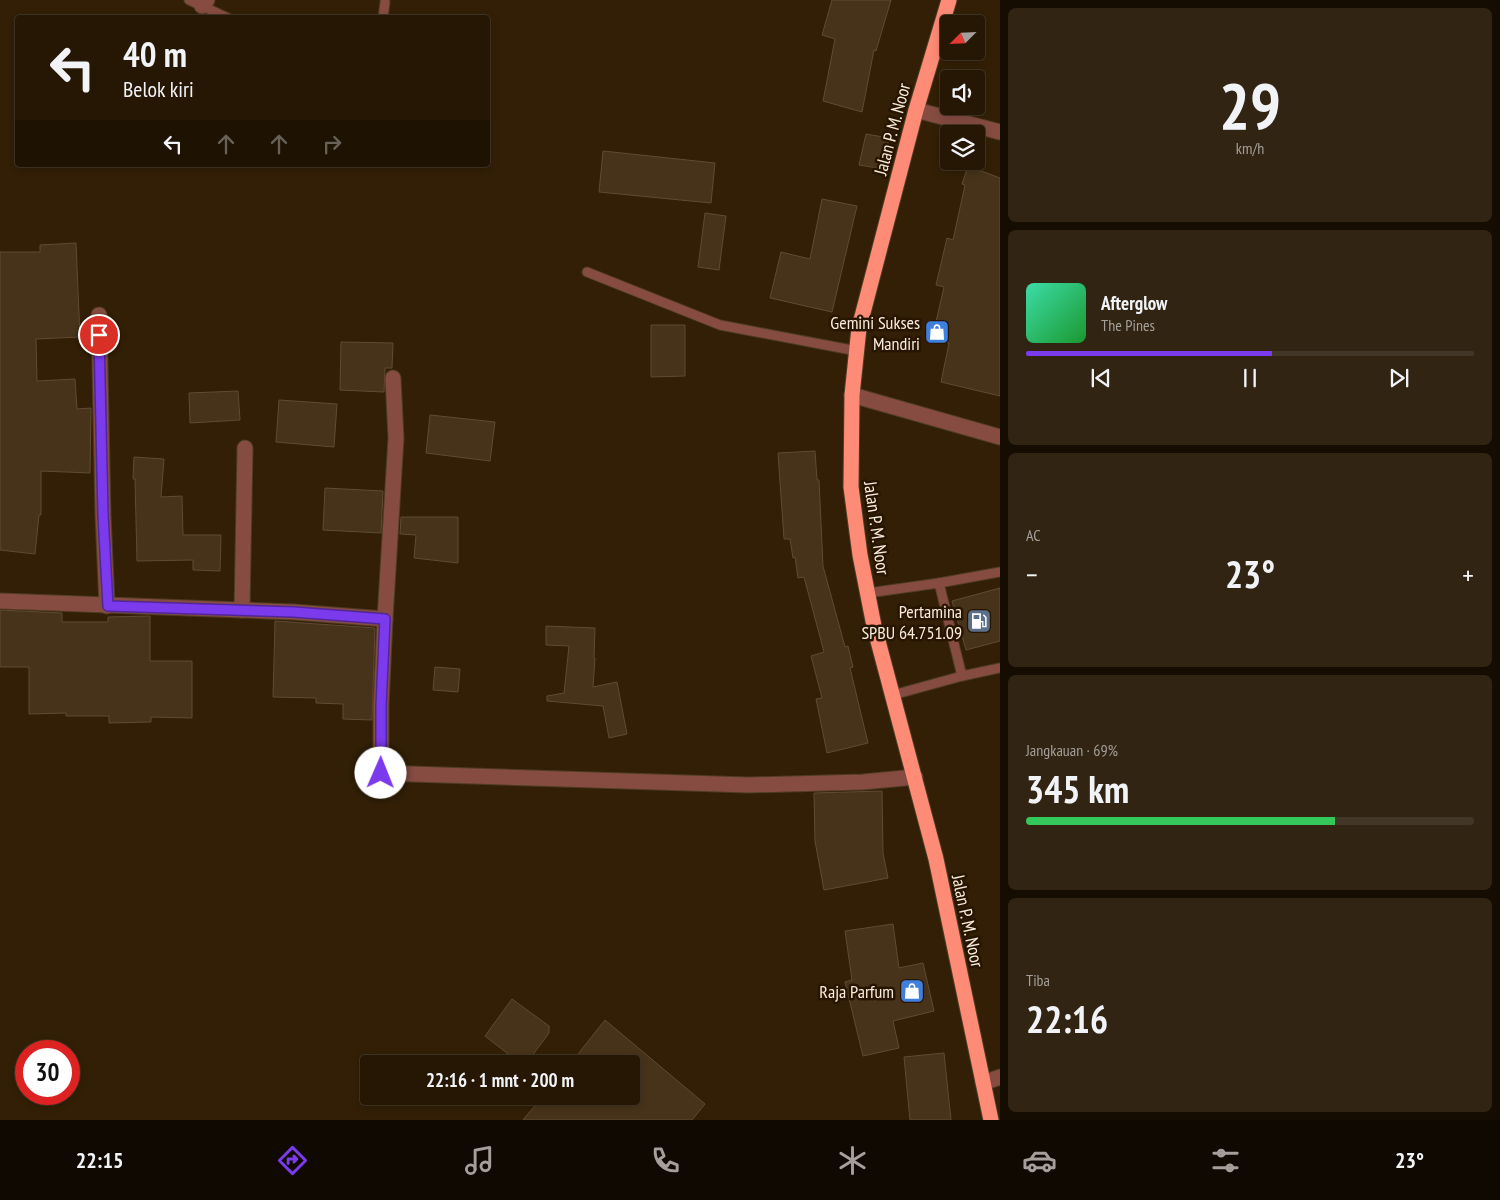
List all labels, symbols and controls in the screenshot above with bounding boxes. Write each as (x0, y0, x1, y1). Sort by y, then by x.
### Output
north arrow (940, 15, 985, 60)
map controls (940, 15, 985, 170)
text: 40 m (123, 31, 187, 77)
icon: left (40, 35, 105, 100)
text: 29 (1219, 63, 1281, 147)
button: sound (940, 70, 985, 115)
text: Belok kiri (123, 75, 194, 103)
street label: Jalan P. M. Noor (868, 80, 915, 178)
button: layers (940, 125, 985, 170)
icon: left (159, 130, 187, 158)
icon: ahead (212, 130, 240, 158)
icon: ahead (265, 130, 293, 158)
icon: right (318, 130, 346, 158)
text: km/h (1236, 138, 1264, 158)
text: Afterglow (1101, 291, 1167, 315)
place label: Gemini Sukses Mandiri (830, 311, 920, 355)
pin (78, 314, 120, 356)
text: The Pines (1101, 315, 1155, 335)
shop icon: Gemini Sukses Mandiri (924, 319, 950, 345)
icon: arrive (85, 321, 113, 349)
icon: previous (1087, 364, 1115, 392)
icon: pause (1236, 364, 1264, 392)
icon: next (1385, 364, 1413, 392)
street label: Jalan P. M. Noor (859, 479, 895, 576)
text: AC (1026, 525, 1041, 545)
text: 23° (1225, 549, 1275, 598)
text: − (1026, 556, 1038, 593)
text: + (1462, 556, 1474, 593)
place label: Pertamina SPBU 64.751.09 (861, 600, 962, 644)
fuel station icon: Pertamina SPBU 64.751.09 (966, 608, 992, 634)
text: Jangkauan · 69% (1026, 740, 1118, 760)
position arrow (354, 746, 406, 798)
text: 345 km (1026, 764, 1129, 813)
street label: Jalan P. M. Noor (947, 872, 989, 970)
text: Tiba (1026, 970, 1050, 990)
shop icon: Raja Parfum (899, 978, 925, 1004)
place label: Raja Parfum (819, 980, 894, 1003)
text: 22:16 (1026, 994, 1108, 1043)
speed limit sign: 30 (15, 1040, 80, 1105)
text: 22:16 · 1 mnt · 200 m (426, 1068, 574, 1092)
icon: directions (275, 1143, 310, 1178)
icon: music (462, 1143, 497, 1178)
icon: phone (648, 1143, 683, 1178)
icon: climate (835, 1143, 870, 1178)
icon: car (1022, 1143, 1057, 1178)
icon: filters (1208, 1143, 1243, 1178)
text: 22:15 (76, 1146, 123, 1174)
text: 23° (1395, 1146, 1424, 1174)

